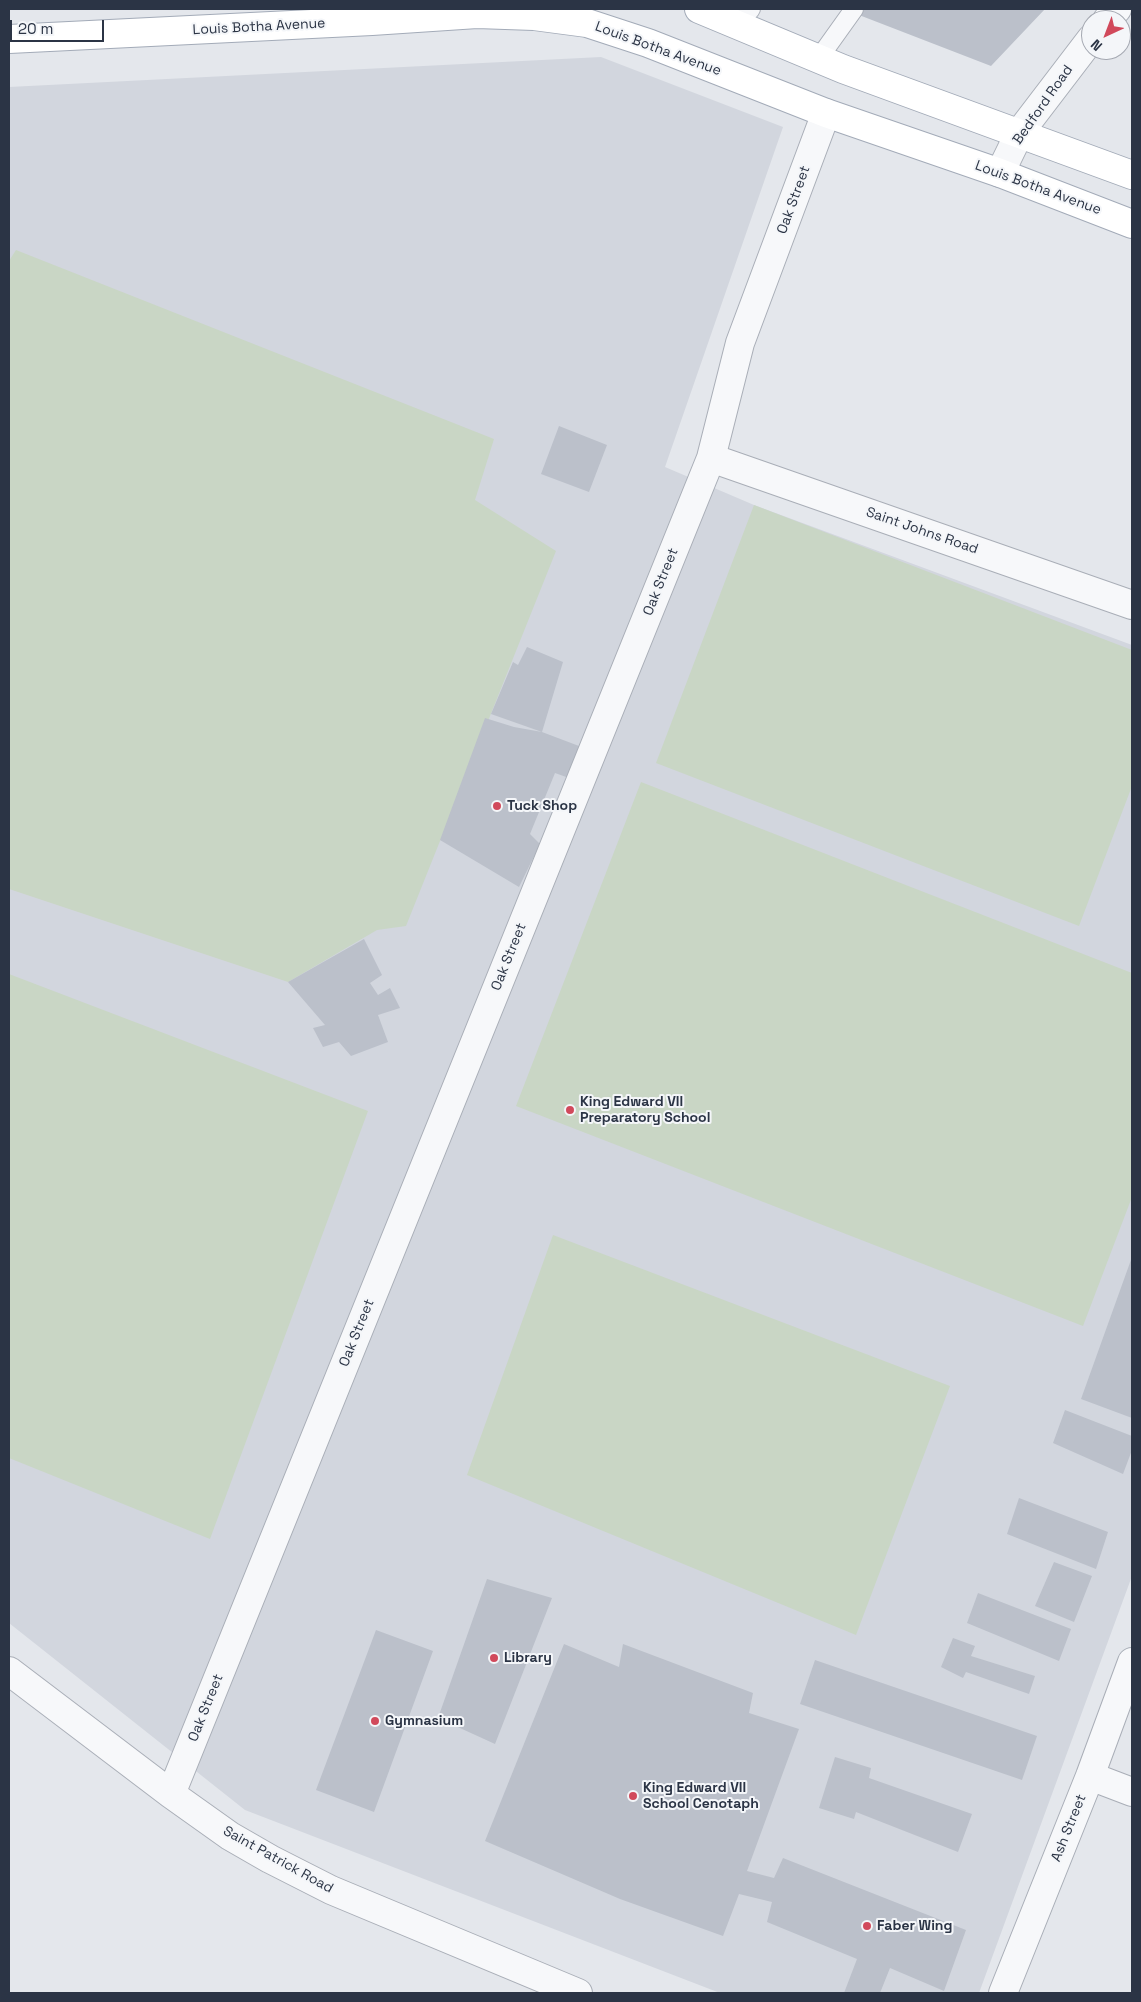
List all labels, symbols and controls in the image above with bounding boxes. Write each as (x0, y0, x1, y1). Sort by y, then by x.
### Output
scale bar (12, 10, 106, 42)
north arrow (1081, 10, 1131, 60)
street label: Louis Botha Avenue (192, 15, 326, 39)
street label: Louis Botha Avenue (593, 18, 723, 80)
text: 20 m (18, 19, 53, 38)
text: N (1087, 35, 1106, 55)
street label: Bedford Road (1009, 62, 1077, 148)
street label: Louis Botha Avenue (973, 157, 1103, 219)
street label: Oak Street (774, 164, 814, 236)
street label: Saint Johns Road (864, 504, 980, 558)
street label: Oak Street (640, 546, 682, 618)
place label: Tuck Shop (507, 798, 577, 814)
marker: Tuck Shop (491, 800, 503, 812)
street label: Oak Street (488, 921, 530, 993)
place label: King Edward VII Preparatory School (580, 1094, 710, 1126)
marker: King Edward VII Preparatory School (564, 1104, 576, 1116)
street label: Oak Street (336, 1297, 378, 1369)
place label: Library (504, 1650, 552, 1666)
marker: Library (488, 1652, 500, 1664)
street label: Oak Street (185, 1672, 227, 1744)
place label: Gymnasium (385, 1713, 463, 1729)
marker: Gymnasium (369, 1715, 381, 1727)
place label: King Edward VII School Cenotaph (643, 1780, 759, 1812)
marker: King Edward VII School Cenotaph (627, 1790, 639, 1802)
street label: Ash Street (1048, 1792, 1090, 1864)
street label: Saint Patrick Road (220, 1823, 336, 1897)
place label: Faber Wing (877, 1918, 952, 1934)
marker: Faber Wing (861, 1920, 873, 1932)

